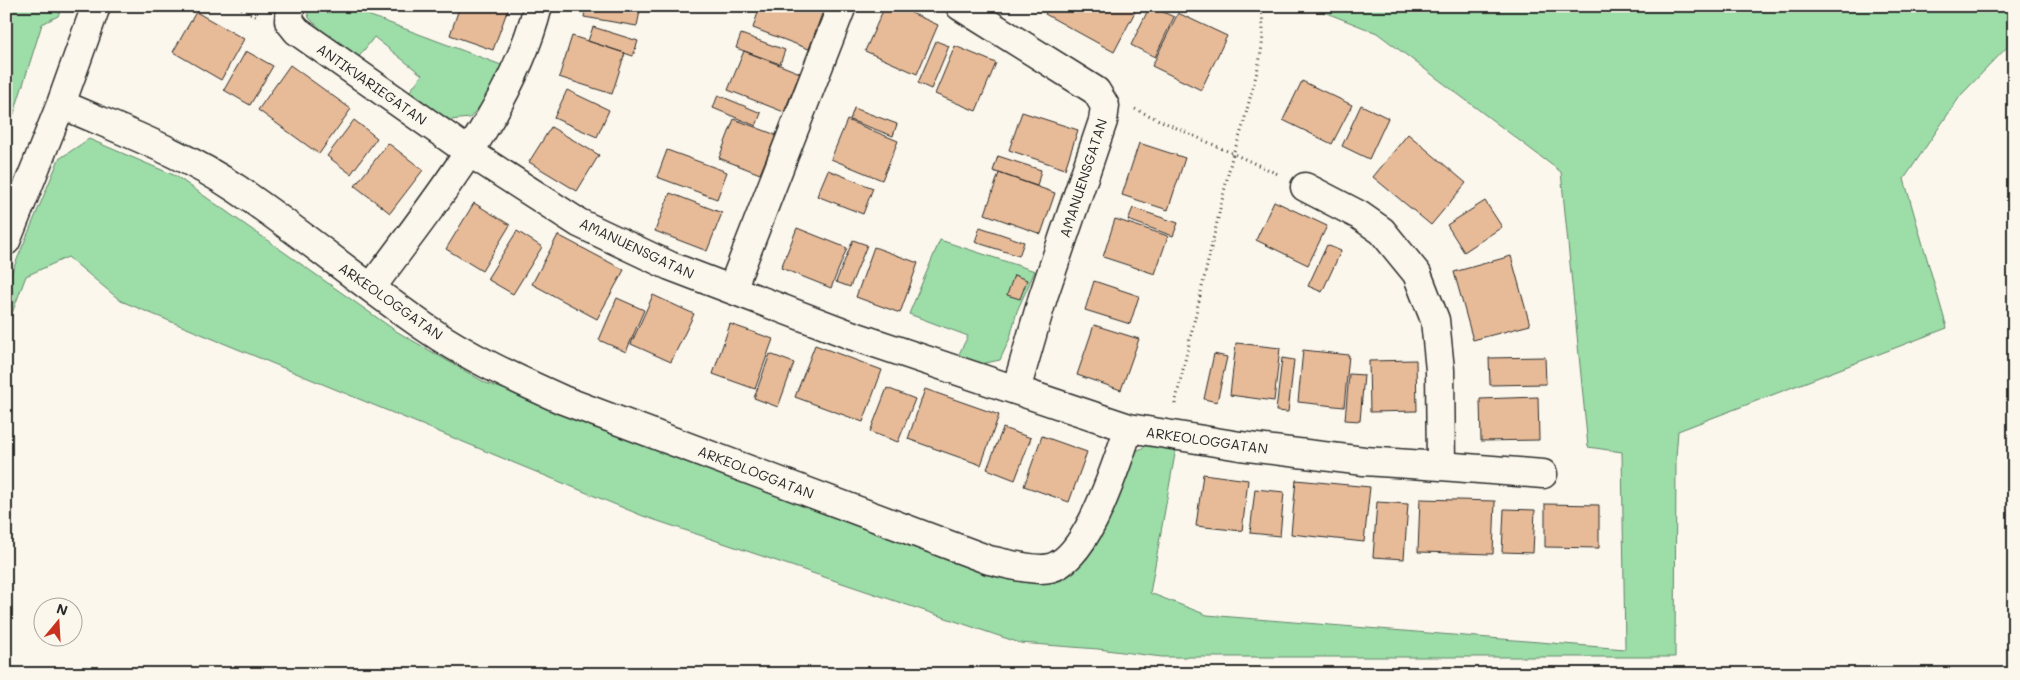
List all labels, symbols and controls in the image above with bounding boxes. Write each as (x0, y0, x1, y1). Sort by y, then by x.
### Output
street label: ANTIKVARIEGATAN (313, 39, 431, 129)
street label: AMANUENSGATAN (1055, 116, 1111, 240)
street label: AMANUENSGATAN (577, 213, 697, 283)
street label: ARKEOLOGGATAN (335, 258, 447, 344)
street label: ARKEOLOGGATAN (1145, 422, 1269, 458)
street label: ARKEOLOGGATAN (695, 441, 817, 503)
north arrow (32, 598, 82, 648)
text: N (54, 598, 70, 620)

